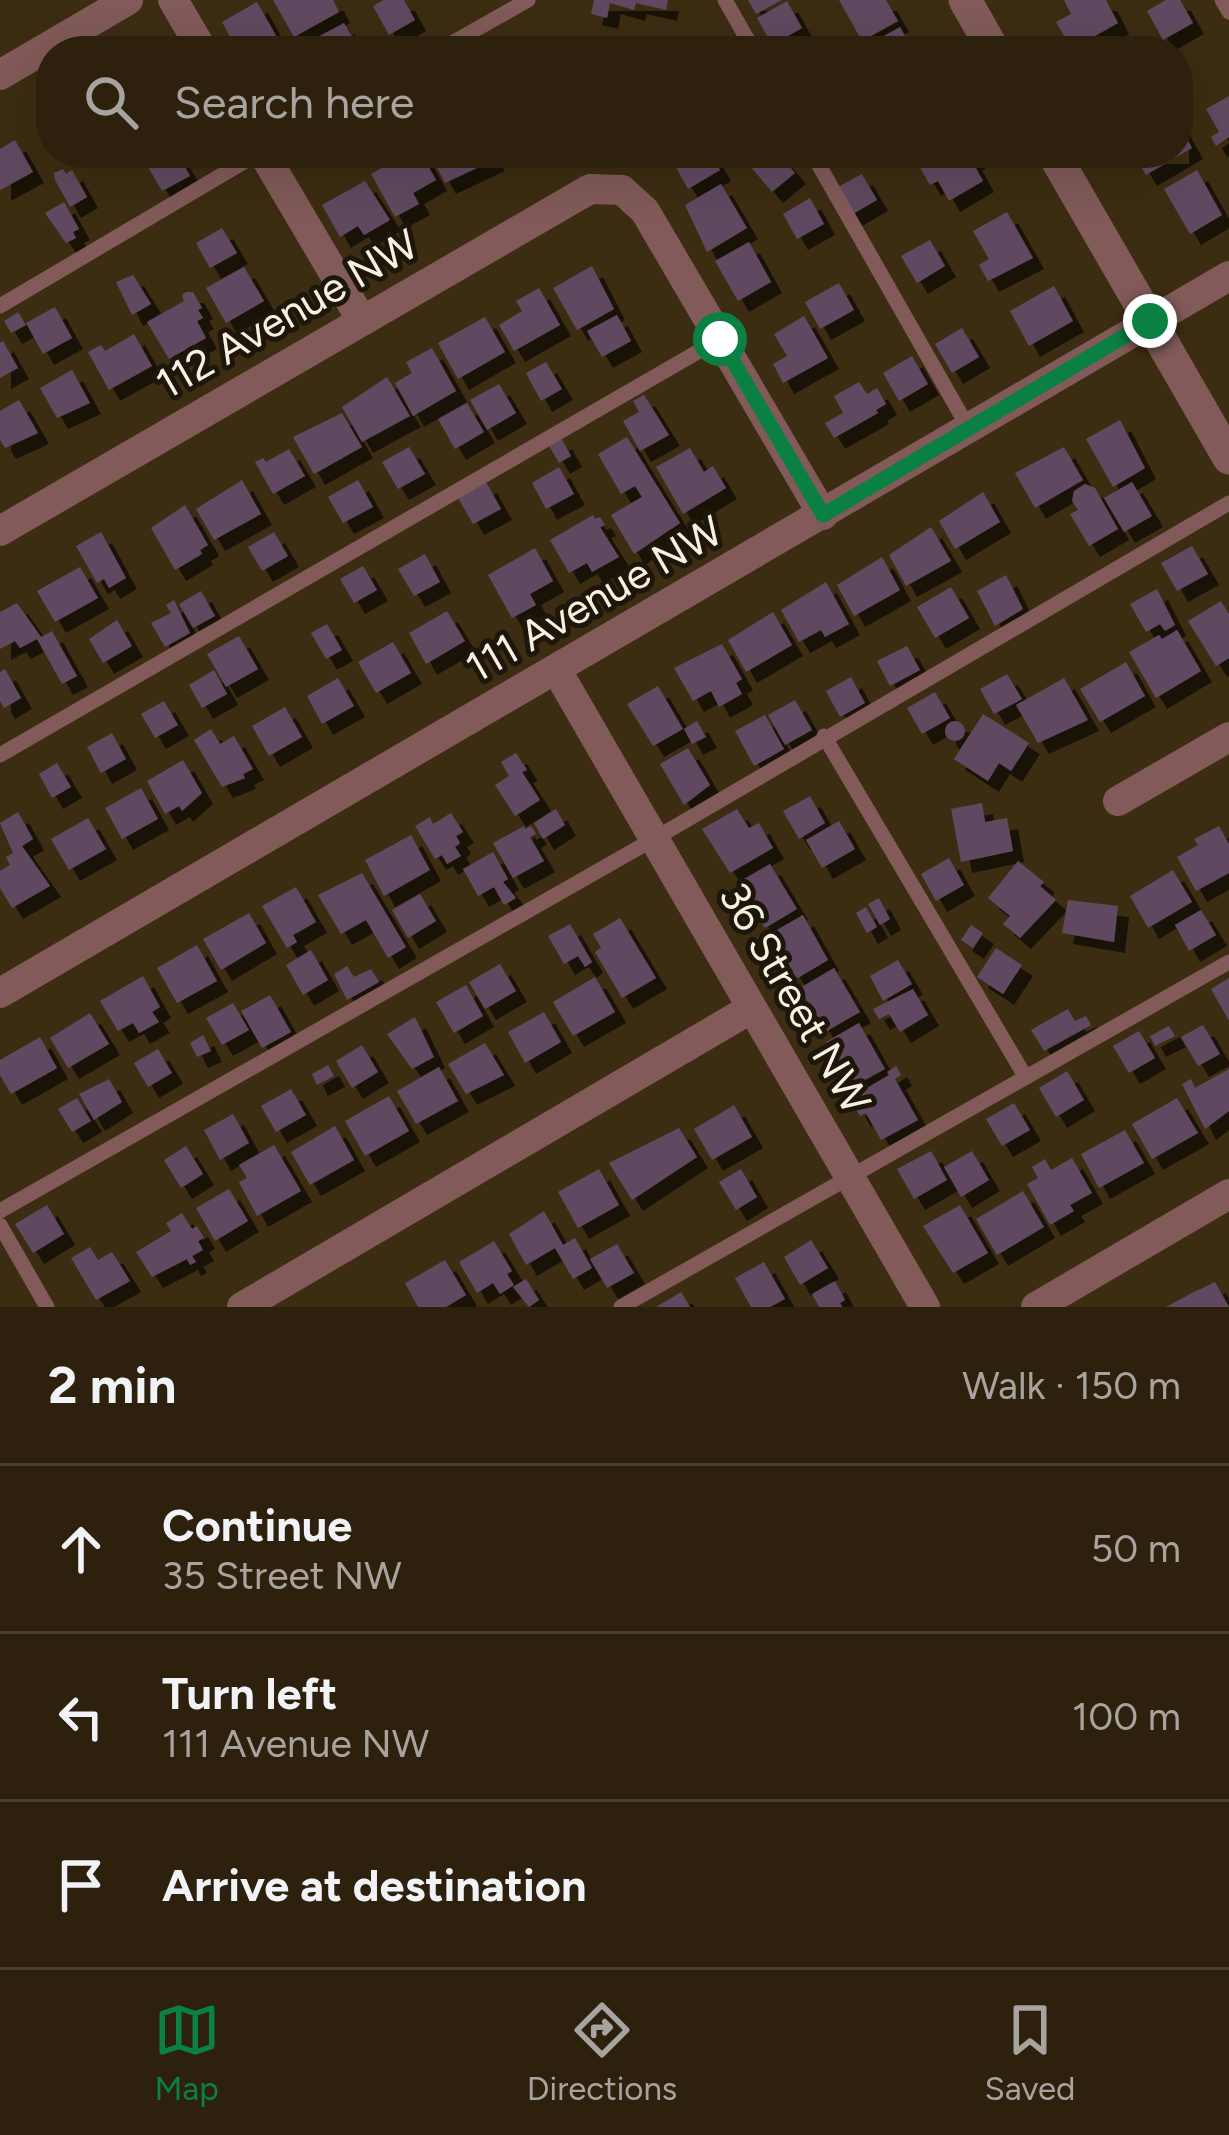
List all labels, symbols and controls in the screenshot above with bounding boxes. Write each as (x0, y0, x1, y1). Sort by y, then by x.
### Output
search box (36, 36, 1193, 168)
icon: search (78, 69, 144, 135)
text: Search here (174, 75, 414, 129)
street label: 112 Avenue NW (147, 218, 427, 410)
route end (1123, 294, 1177, 348)
route start (693, 312, 747, 366)
street label: 111 Avenue NW (457, 505, 731, 693)
street label: 36 Street NW (708, 874, 882, 1122)
text: 2 min (48, 1355, 176, 1416)
text: Walk · 150 m (962, 1362, 1181, 1409)
text: Continue (162, 1498, 352, 1552)
icon: ahead (48, 1516, 114, 1582)
text: 50 m (1091, 1525, 1181, 1572)
text: 35 Street NW (162, 1552, 402, 1599)
text: Turn left (162, 1666, 337, 1720)
icon: left (48, 1684, 114, 1750)
text: 100 m (1072, 1693, 1181, 1740)
text: 111 Avenue NW (162, 1720, 429, 1767)
icon: arrive (48, 1852, 114, 1918)
text: Arrive at destination (162, 1858, 586, 1912)
tab: Map (154, 1997, 220, 2108)
tab: Directions (527, 1997, 677, 2108)
tab: Saved (984, 1997, 1075, 2108)

